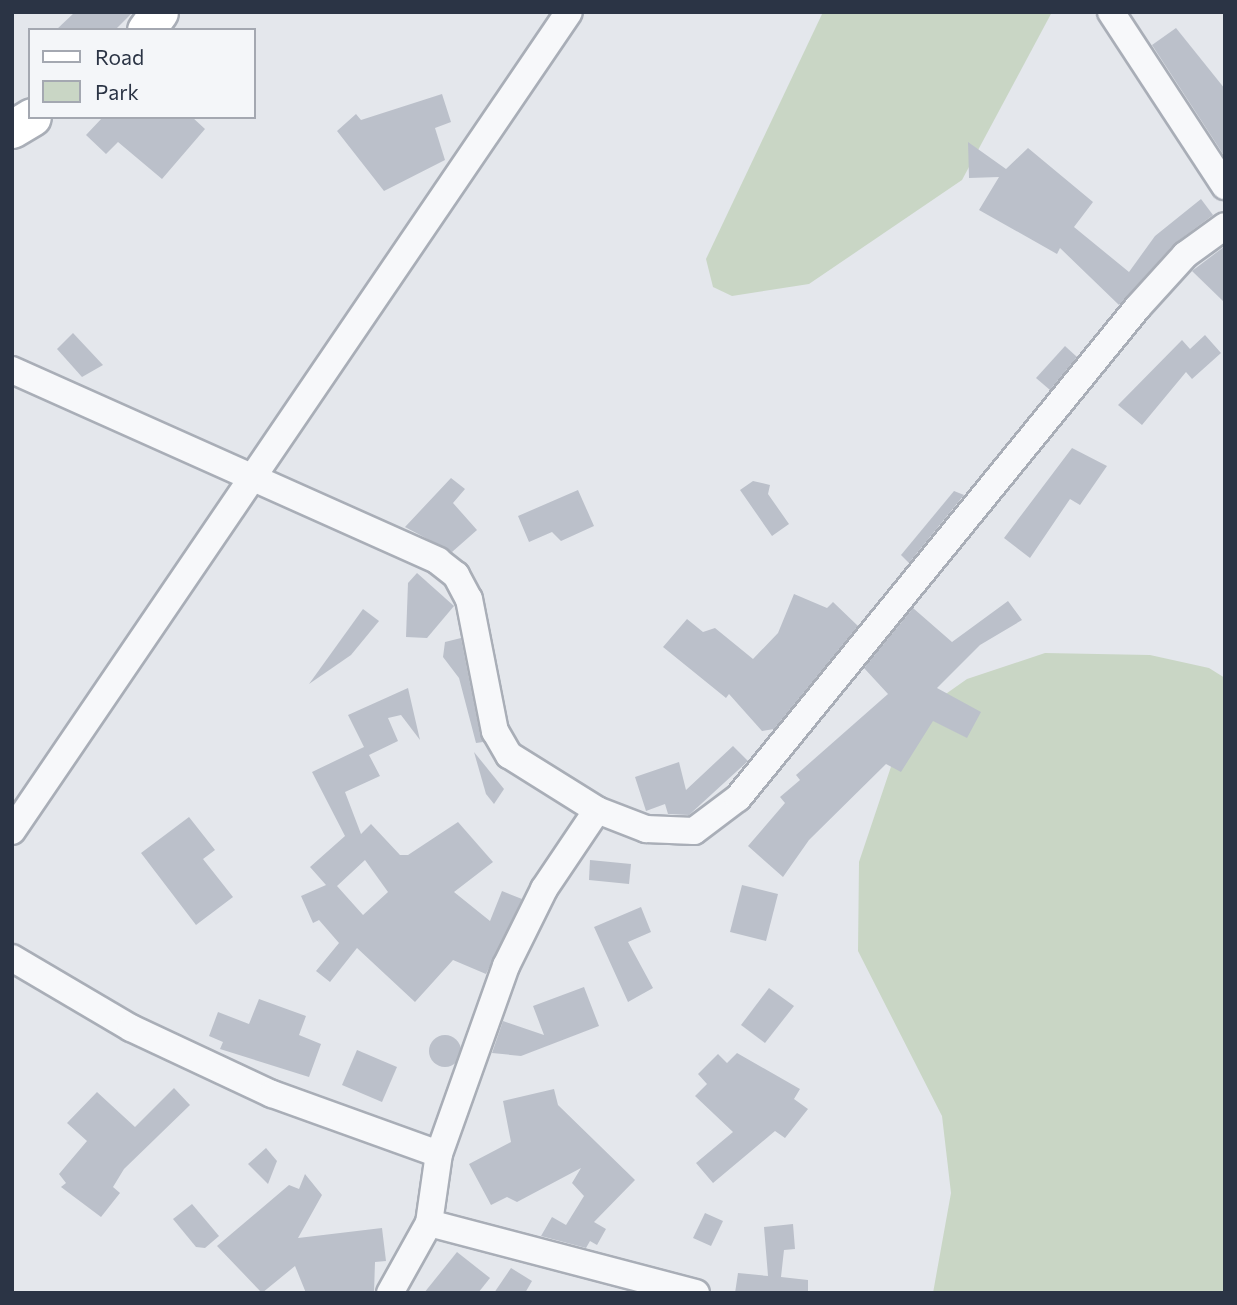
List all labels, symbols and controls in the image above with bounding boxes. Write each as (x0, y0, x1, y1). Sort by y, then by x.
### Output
legend (28, 28, 256, 119)
text: Road (95, 44, 144, 69)
text: Park (95, 79, 139, 104)

